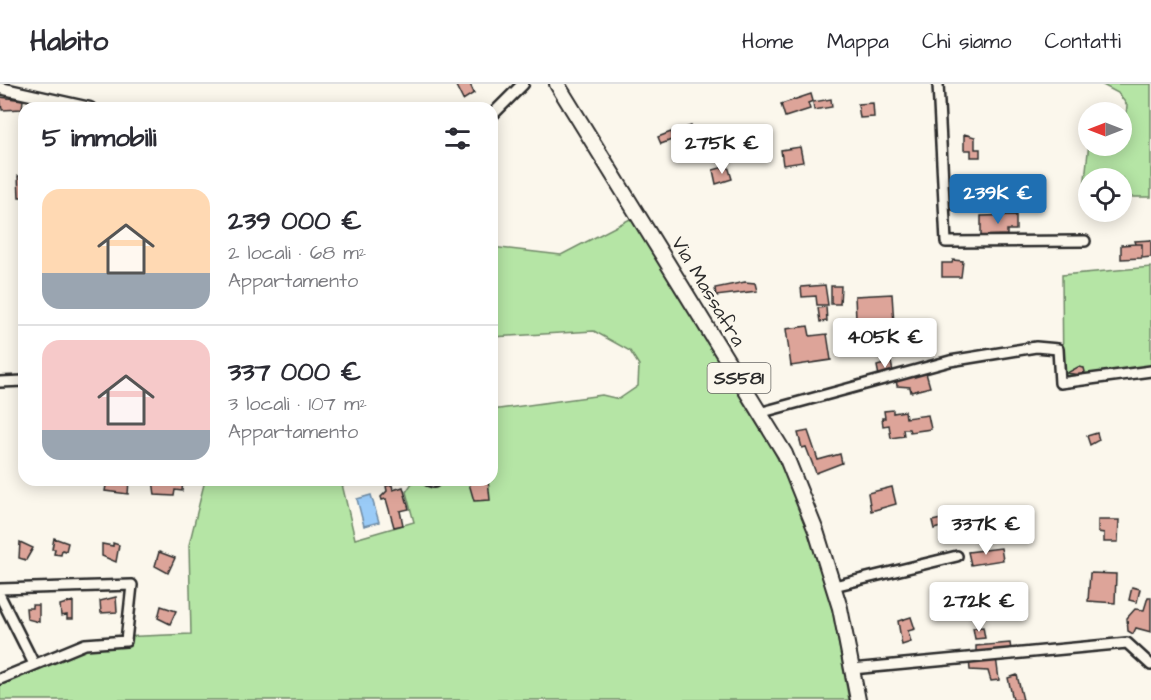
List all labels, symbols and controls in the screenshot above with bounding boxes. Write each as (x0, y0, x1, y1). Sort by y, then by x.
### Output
text: Habito (30, 22, 108, 61)
text: Home (742, 27, 794, 56)
text: Mappa (827, 27, 889, 56)
text: Chi siamo (922, 27, 1011, 56)
text: Contatti (1044, 27, 1121, 56)
north arrow (1078, 102, 1132, 156)
map controls (1078, 102, 1132, 222)
text: 5 immobili (42, 120, 156, 156)
icon: filters (441, 122, 474, 155)
pin: 275K € (673, 124, 771, 175)
text: 275K € (685, 129, 759, 157)
button: locate (1078, 168, 1132, 222)
pin: 239K € (949, 174, 1047, 225)
text: 239K € (963, 179, 1033, 207)
text: 239 000 € (228, 203, 362, 239)
icon: home (90, 213, 162, 285)
street label: Via Massafra (664, 231, 752, 352)
text: 2 locali · 68 m² (228, 239, 366, 267)
text: Appartamento (228, 267, 358, 295)
pin: 405K € (836, 318, 934, 369)
text: 405K € (847, 323, 923, 351)
text: 337 000 € (228, 354, 361, 390)
road number: SS581 (708, 363, 771, 393)
icon: home (90, 364, 162, 436)
text: 3 locali · 107 m² (228, 390, 367, 418)
text: Appartamento (228, 418, 358, 446)
pin: 337K € (937, 505, 1035, 556)
text: 337K € (952, 510, 1020, 538)
pin: 272K € (930, 582, 1028, 633)
text: 272K € (943, 587, 1015, 615)

